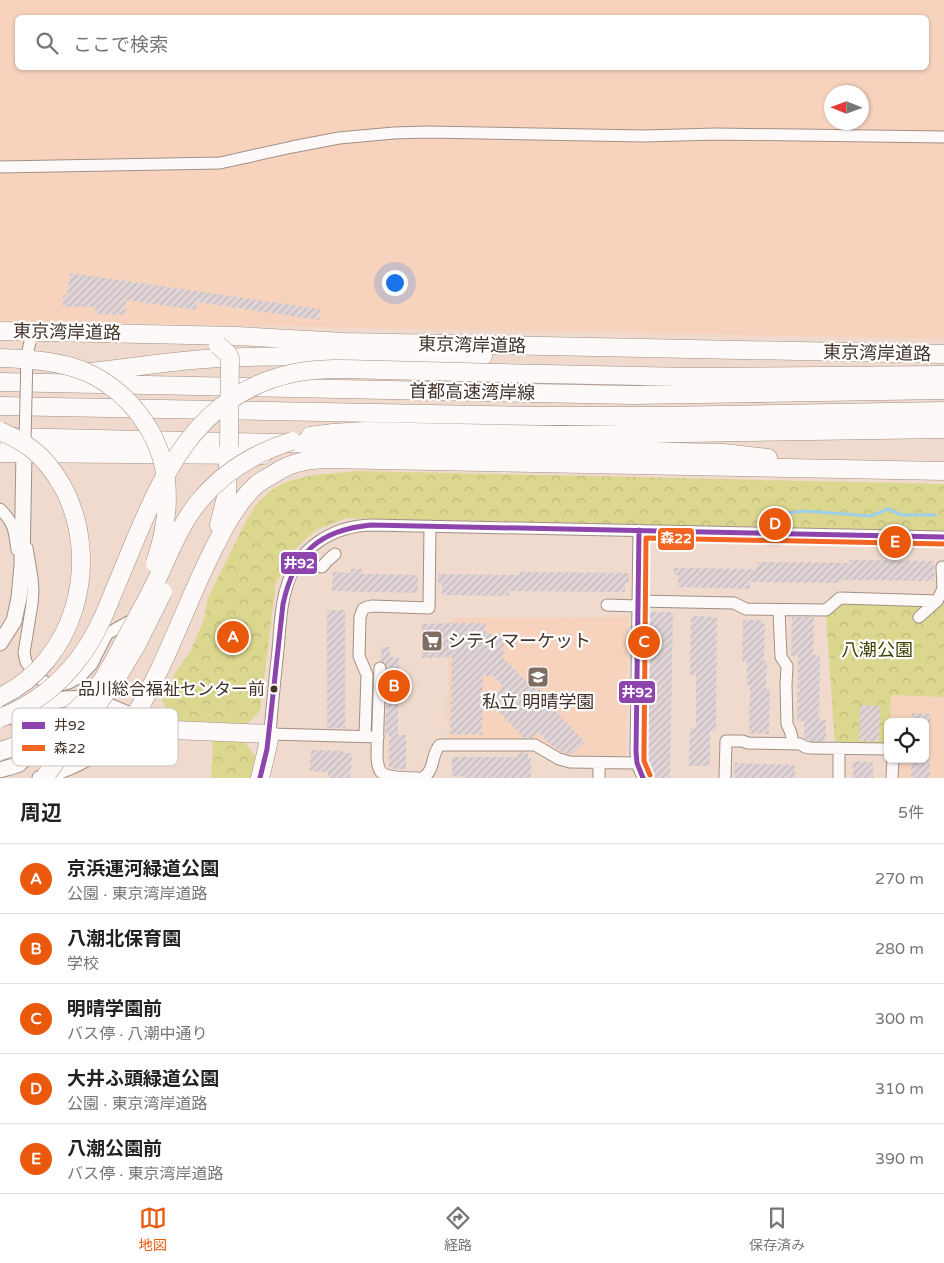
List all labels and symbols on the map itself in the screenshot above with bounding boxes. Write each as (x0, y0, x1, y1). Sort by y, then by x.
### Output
north arrow (824, 85, 869, 130)
your location (382, 270, 408, 296)
street label: 東京湾岸道路 (13, 320, 121, 344)
street label: 東京湾岸道路 (418, 333, 526, 357)
street label: 東京湾岸道路 (823, 341, 931, 365)
street label: 首都高速湾岸線 (409, 380, 535, 404)
pin: D (759, 505, 791, 543)
pin: E (879, 523, 911, 561)
line badge: 森22 (657, 527, 695, 551)
text: 森22 (660, 530, 692, 547)
line badge: 井92 (280, 551, 318, 575)
text: 井92 (283, 555, 315, 572)
pin: A (217, 618, 249, 656)
pin: C (628, 623, 660, 661)
supermarket icon: シティマーケット (420, 629, 444, 653)
place label: シティマーケット (448, 630, 591, 652)
park label: 八潮公園 (841, 639, 913, 661)
school or university icon: 私立 明晴学園 (526, 665, 550, 689)
pin: B (378, 667, 410, 705)
place label: 品川総合福祉センター前 (78, 679, 265, 700)
line badge: 井92 (618, 680, 656, 704)
marker: 品川総合福祉センター前 (269, 684, 279, 694)
text: 井92 (621, 684, 653, 701)
place label: 私立 明晴学園 (482, 691, 594, 713)
legend (12, 708, 178, 766)
text: 井92 (54, 717, 86, 734)
text: 森22 (54, 740, 86, 757)

